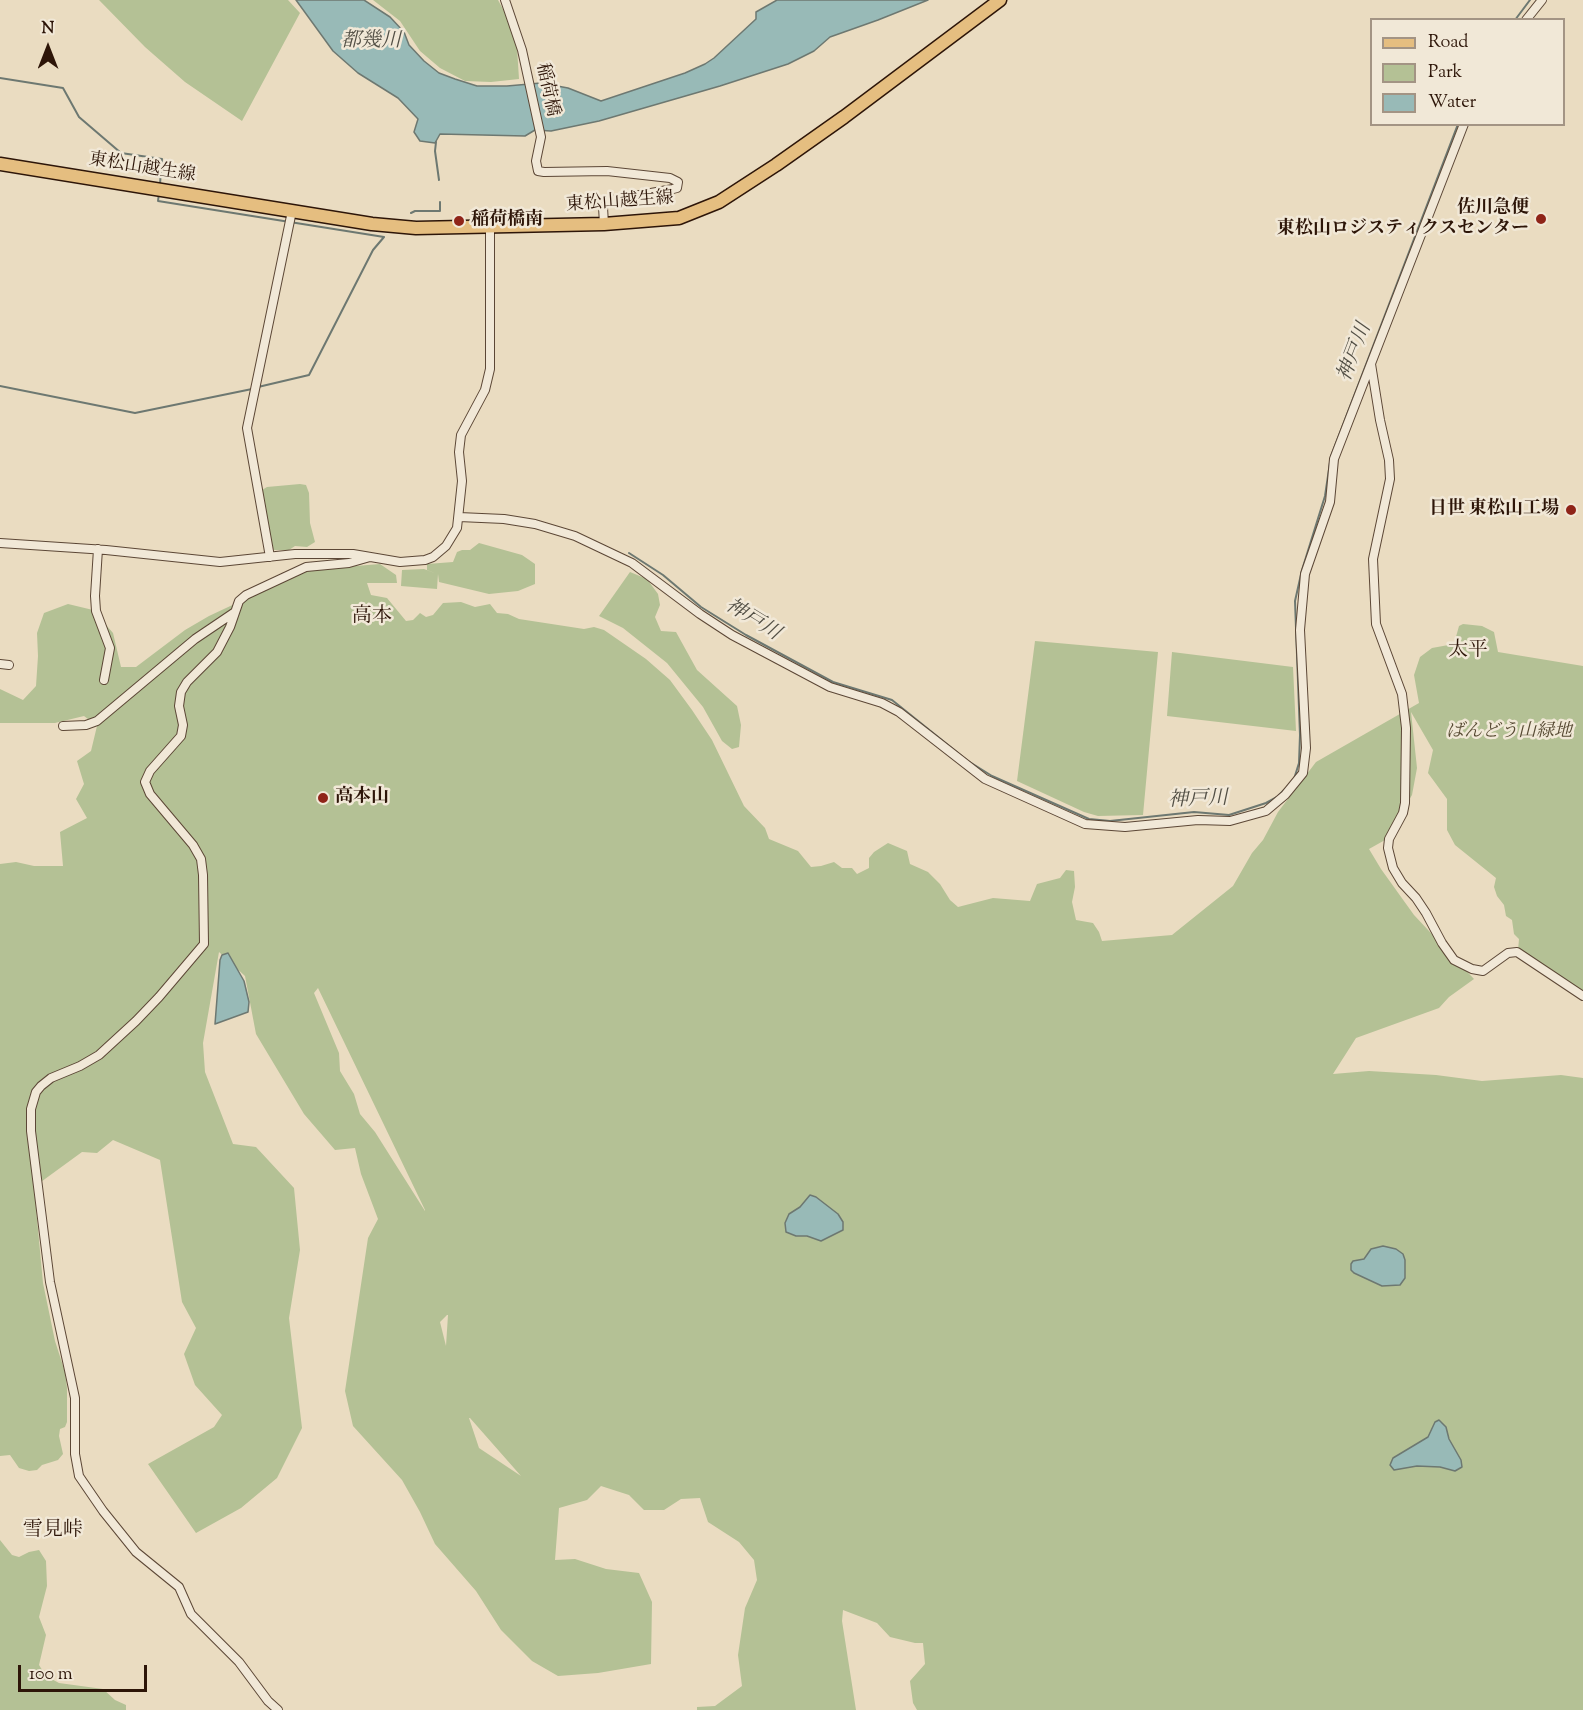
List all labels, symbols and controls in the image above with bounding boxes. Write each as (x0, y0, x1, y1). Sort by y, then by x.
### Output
north arrow (18, 18, 78, 78)
text: N (42, 18, 54, 41)
legend (1370, 18, 1565, 126)
text: Road (1428, 30, 1468, 56)
water label: 都幾川 (341, 31, 401, 55)
text: Park (1428, 60, 1462, 86)
street label: 稲荷橋 (530, 61, 562, 119)
text: Water (1428, 90, 1476, 116)
street label: 東松山越生線 (87, 150, 197, 188)
street label: 東松山越生線 (565, 188, 675, 218)
place label: 佐川急便 東松山ロジスティクスセンター (1277, 198, 1529, 240)
place label: 稲荷橋南 (471, 210, 543, 232)
marker: 佐川急便 東松山ロジスティクスセンター (1534, 212, 1548, 226)
marker: 稲荷橋南 (452, 214, 466, 228)
water label: 神戸川 (1334, 321, 1378, 385)
place label: 日世 東松山工場 (1429, 499, 1559, 521)
marker: 日世 東松山工場 (1564, 503, 1578, 517)
water label: 神戸川 (720, 595, 784, 647)
district label: 高本 (352, 606, 392, 630)
district label: 太平 (1448, 640, 1488, 664)
park label: ばんどう山緑地 (1446, 722, 1572, 744)
place label: 高本山 (335, 787, 389, 809)
water label: 神戸川 (1168, 788, 1228, 814)
marker: 高本山 (316, 791, 330, 805)
district label: 雪見峠 (23, 1520, 83, 1544)
scale bar (21, 1653, 150, 1691)
text: 100 m (29, 1662, 73, 1688)

